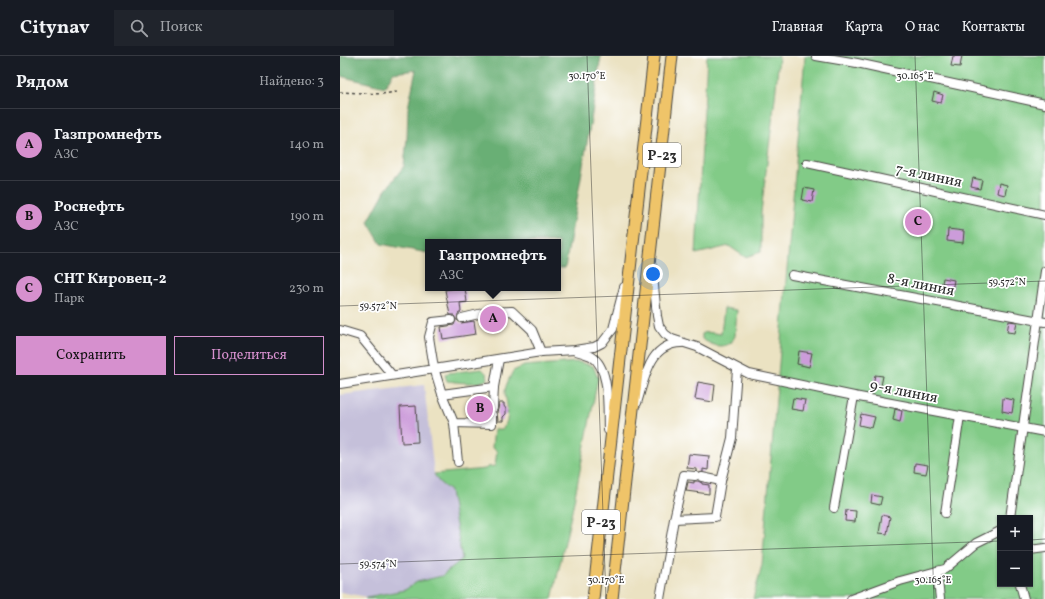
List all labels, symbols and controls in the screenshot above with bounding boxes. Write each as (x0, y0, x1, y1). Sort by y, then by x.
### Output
search box (114, 10, 394, 46)
text: Citynav (20, 15, 90, 41)
icon: search (128, 17, 150, 39)
text: Поиск (160, 17, 203, 38)
text: Главная (772, 18, 823, 37)
text: Карта (845, 18, 883, 37)
text: О нас (905, 18, 940, 37)
text: Контакты (962, 18, 1025, 37)
text: 30.170°E (568, 69, 606, 83)
text: 30.165°E (897, 69, 933, 83)
text: Рядом (16, 71, 69, 94)
text: Найдено: 3 (259, 73, 324, 91)
text: Газпромнефть (54, 125, 162, 146)
text: A (24, 136, 34, 154)
text: 140 m (290, 136, 324, 154)
road number: Р-23 (643, 143, 681, 167)
text: АЗС (54, 146, 79, 164)
street label: 7-я линия (894, 159, 964, 194)
text: Роснефть (54, 197, 125, 218)
pin: C (905, 207, 931, 237)
text: B (25, 208, 33, 226)
text: 190 m (290, 208, 324, 226)
text: АЗС (54, 218, 79, 236)
popup (425, 239, 561, 291)
text: Газпромнефть (439, 246, 547, 267)
your location (643, 264, 663, 284)
text: АЗС (439, 267, 464, 285)
text: СНТ Кировец-2 (54, 269, 167, 290)
street label: 8-я линия (885, 269, 956, 302)
text: 59.572°N (988, 275, 1026, 289)
text: C (25, 280, 33, 298)
text: 230 m (289, 280, 324, 298)
text: Парк (54, 290, 84, 308)
text: 59.572°N (359, 299, 397, 313)
pin: A (480, 304, 506, 334)
button: Сохранить (16, 336, 166, 375)
button: Поделиться (174, 336, 324, 375)
street label: 9-я линия (868, 376, 940, 409)
pin: B (467, 394, 493, 424)
road number: Р-23 (582, 510, 620, 534)
map controls (997, 515, 1033, 587)
button: + (997, 515, 1033, 551)
button: − (997, 551, 1033, 587)
text: 59.574°N (359, 557, 397, 571)
text: 30.170°E (587, 573, 625, 587)
text: 30.165°E (915, 573, 951, 587)

